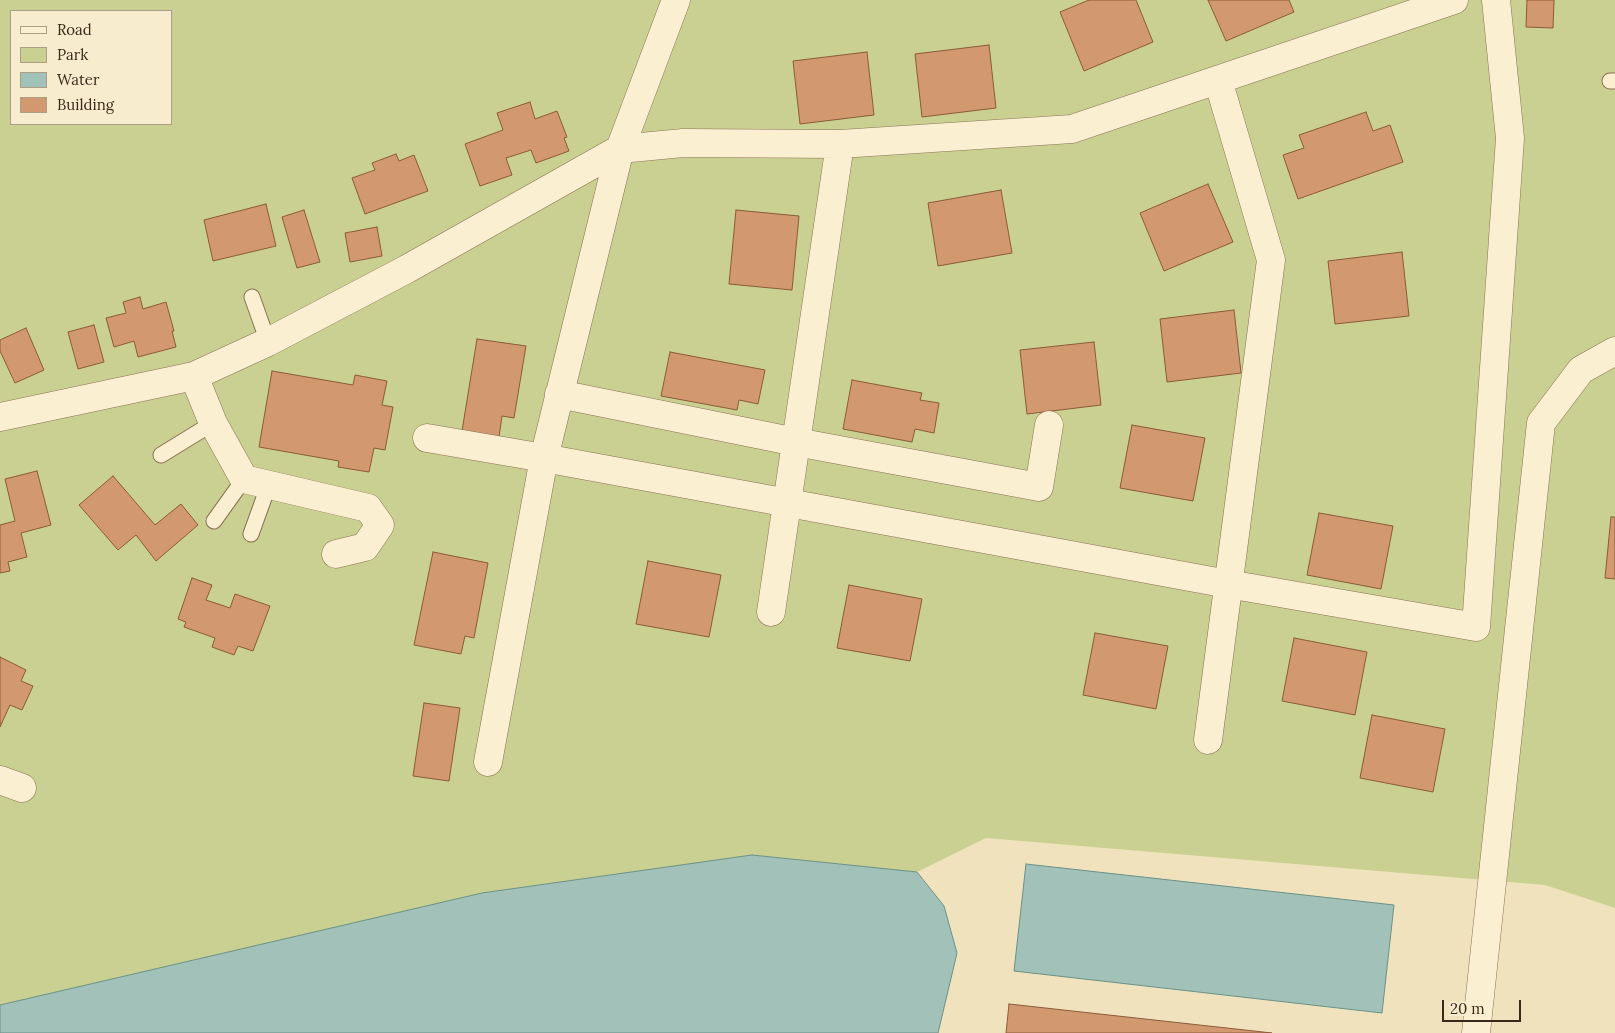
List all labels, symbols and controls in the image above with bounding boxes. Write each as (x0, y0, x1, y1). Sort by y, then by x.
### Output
legend (10, 10, 172, 125)
text: Road (57, 20, 92, 39)
text: Park (57, 45, 88, 64)
text: Water (57, 70, 99, 89)
text: Building (57, 95, 114, 114)
scale bar (1445, 990, 1524, 1022)
text: 20 m (1450, 999, 1485, 1018)

